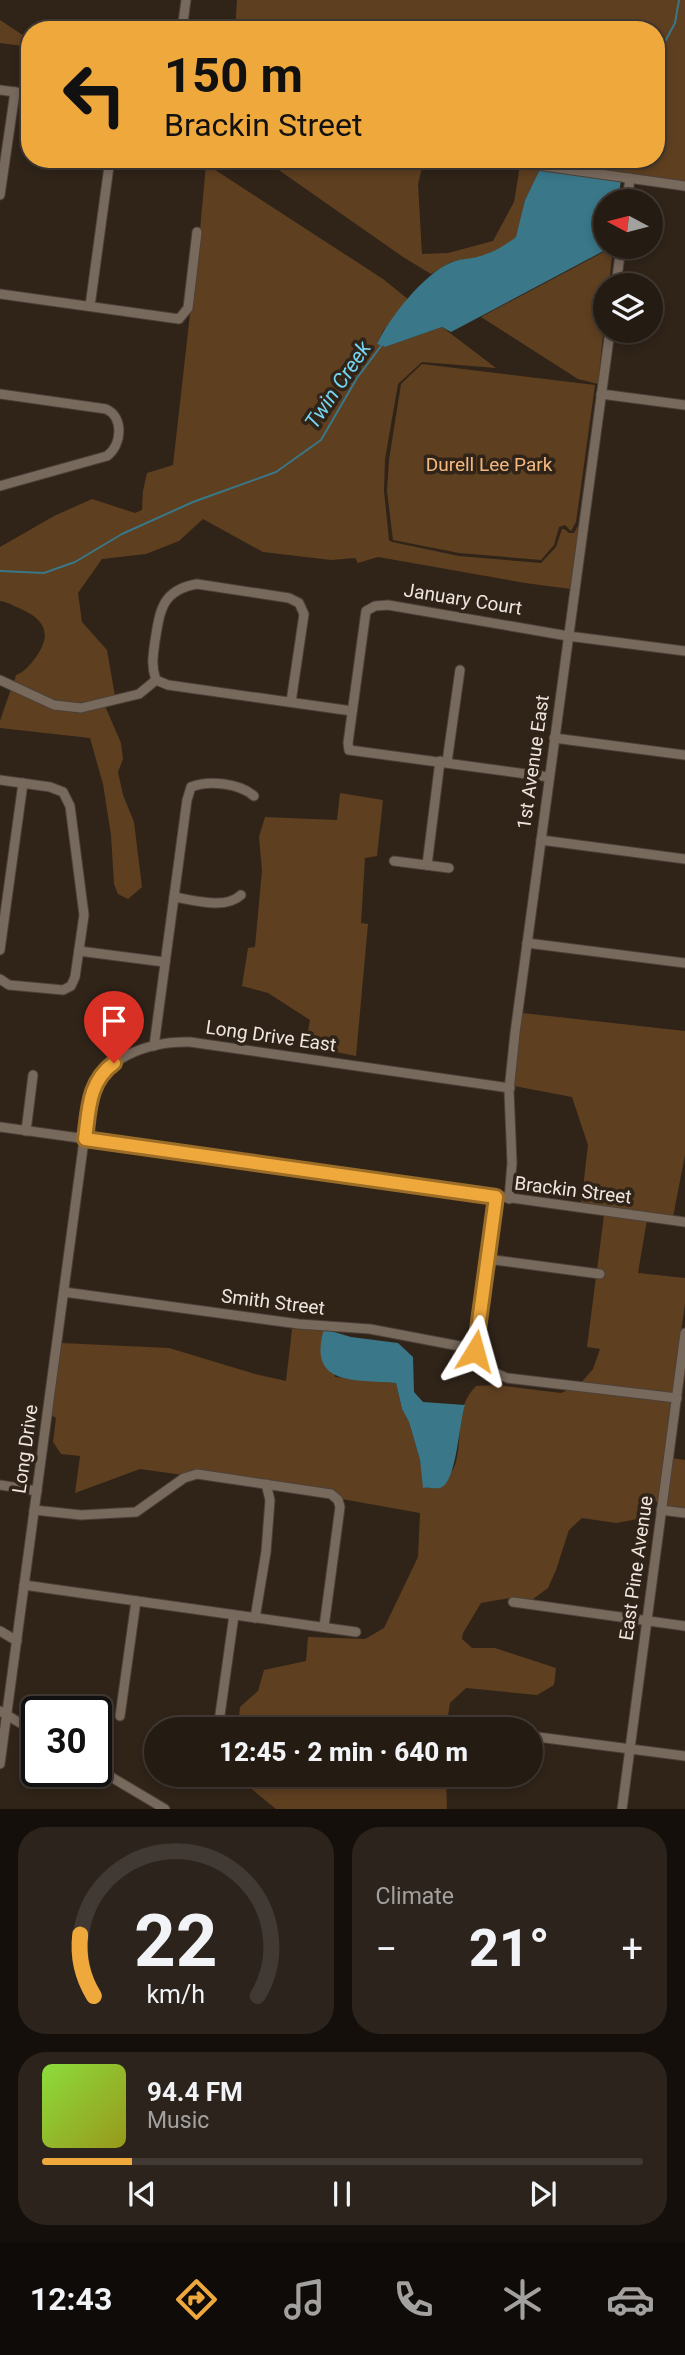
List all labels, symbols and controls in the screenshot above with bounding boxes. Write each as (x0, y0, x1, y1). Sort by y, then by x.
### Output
text: 150 m (164, 47, 303, 104)
icon: left (49, 49, 140, 140)
text: Brackin Street (164, 106, 362, 144)
north arrow (593, 189, 663, 259)
map controls (593, 189, 663, 343)
button: layers (593, 273, 663, 343)
water label: Twin Creek (300, 336, 376, 433)
park label: Durell Lee Park (426, 453, 553, 476)
street label: January Court (402, 578, 524, 620)
street label: 1st Avenue East (512, 693, 554, 831)
pin (84, 991, 144, 1063)
icon: arrive (95, 1002, 133, 1040)
street label: Long Drive East (204, 1015, 338, 1057)
street label: Brackin Street (513, 1171, 633, 1209)
street label: Smith Street (220, 1284, 326, 1320)
position arrow (438, 1314, 512, 1388)
street label: Long Drive (7, 1403, 43, 1495)
street label: East Pine Avenue (614, 1494, 658, 1642)
speed limit sign: 30 (21, 1696, 112, 1787)
text: 12:45 · 2 min · 640 m (219, 1737, 468, 1767)
text: Climate (376, 1883, 454, 1910)
text: 22 (134, 1899, 218, 1985)
text: 21° (469, 1918, 550, 1979)
text: − (376, 1927, 397, 1971)
text: + (621, 1927, 643, 1971)
text: km/h (146, 1980, 205, 2009)
text: 94.4 FM (147, 2077, 243, 2107)
text: Music (147, 2107, 209, 2134)
icon: previous (123, 2175, 161, 2213)
icon: pause (323, 2175, 361, 2213)
icon: next (524, 2175, 562, 2213)
icon: directions (172, 2275, 221, 2324)
icon: music (280, 2275, 329, 2324)
icon: phone (389, 2275, 438, 2324)
icon: climate (498, 2275, 547, 2324)
icon: car (606, 2275, 655, 2324)
text: 12:43 (30, 2280, 112, 2318)

